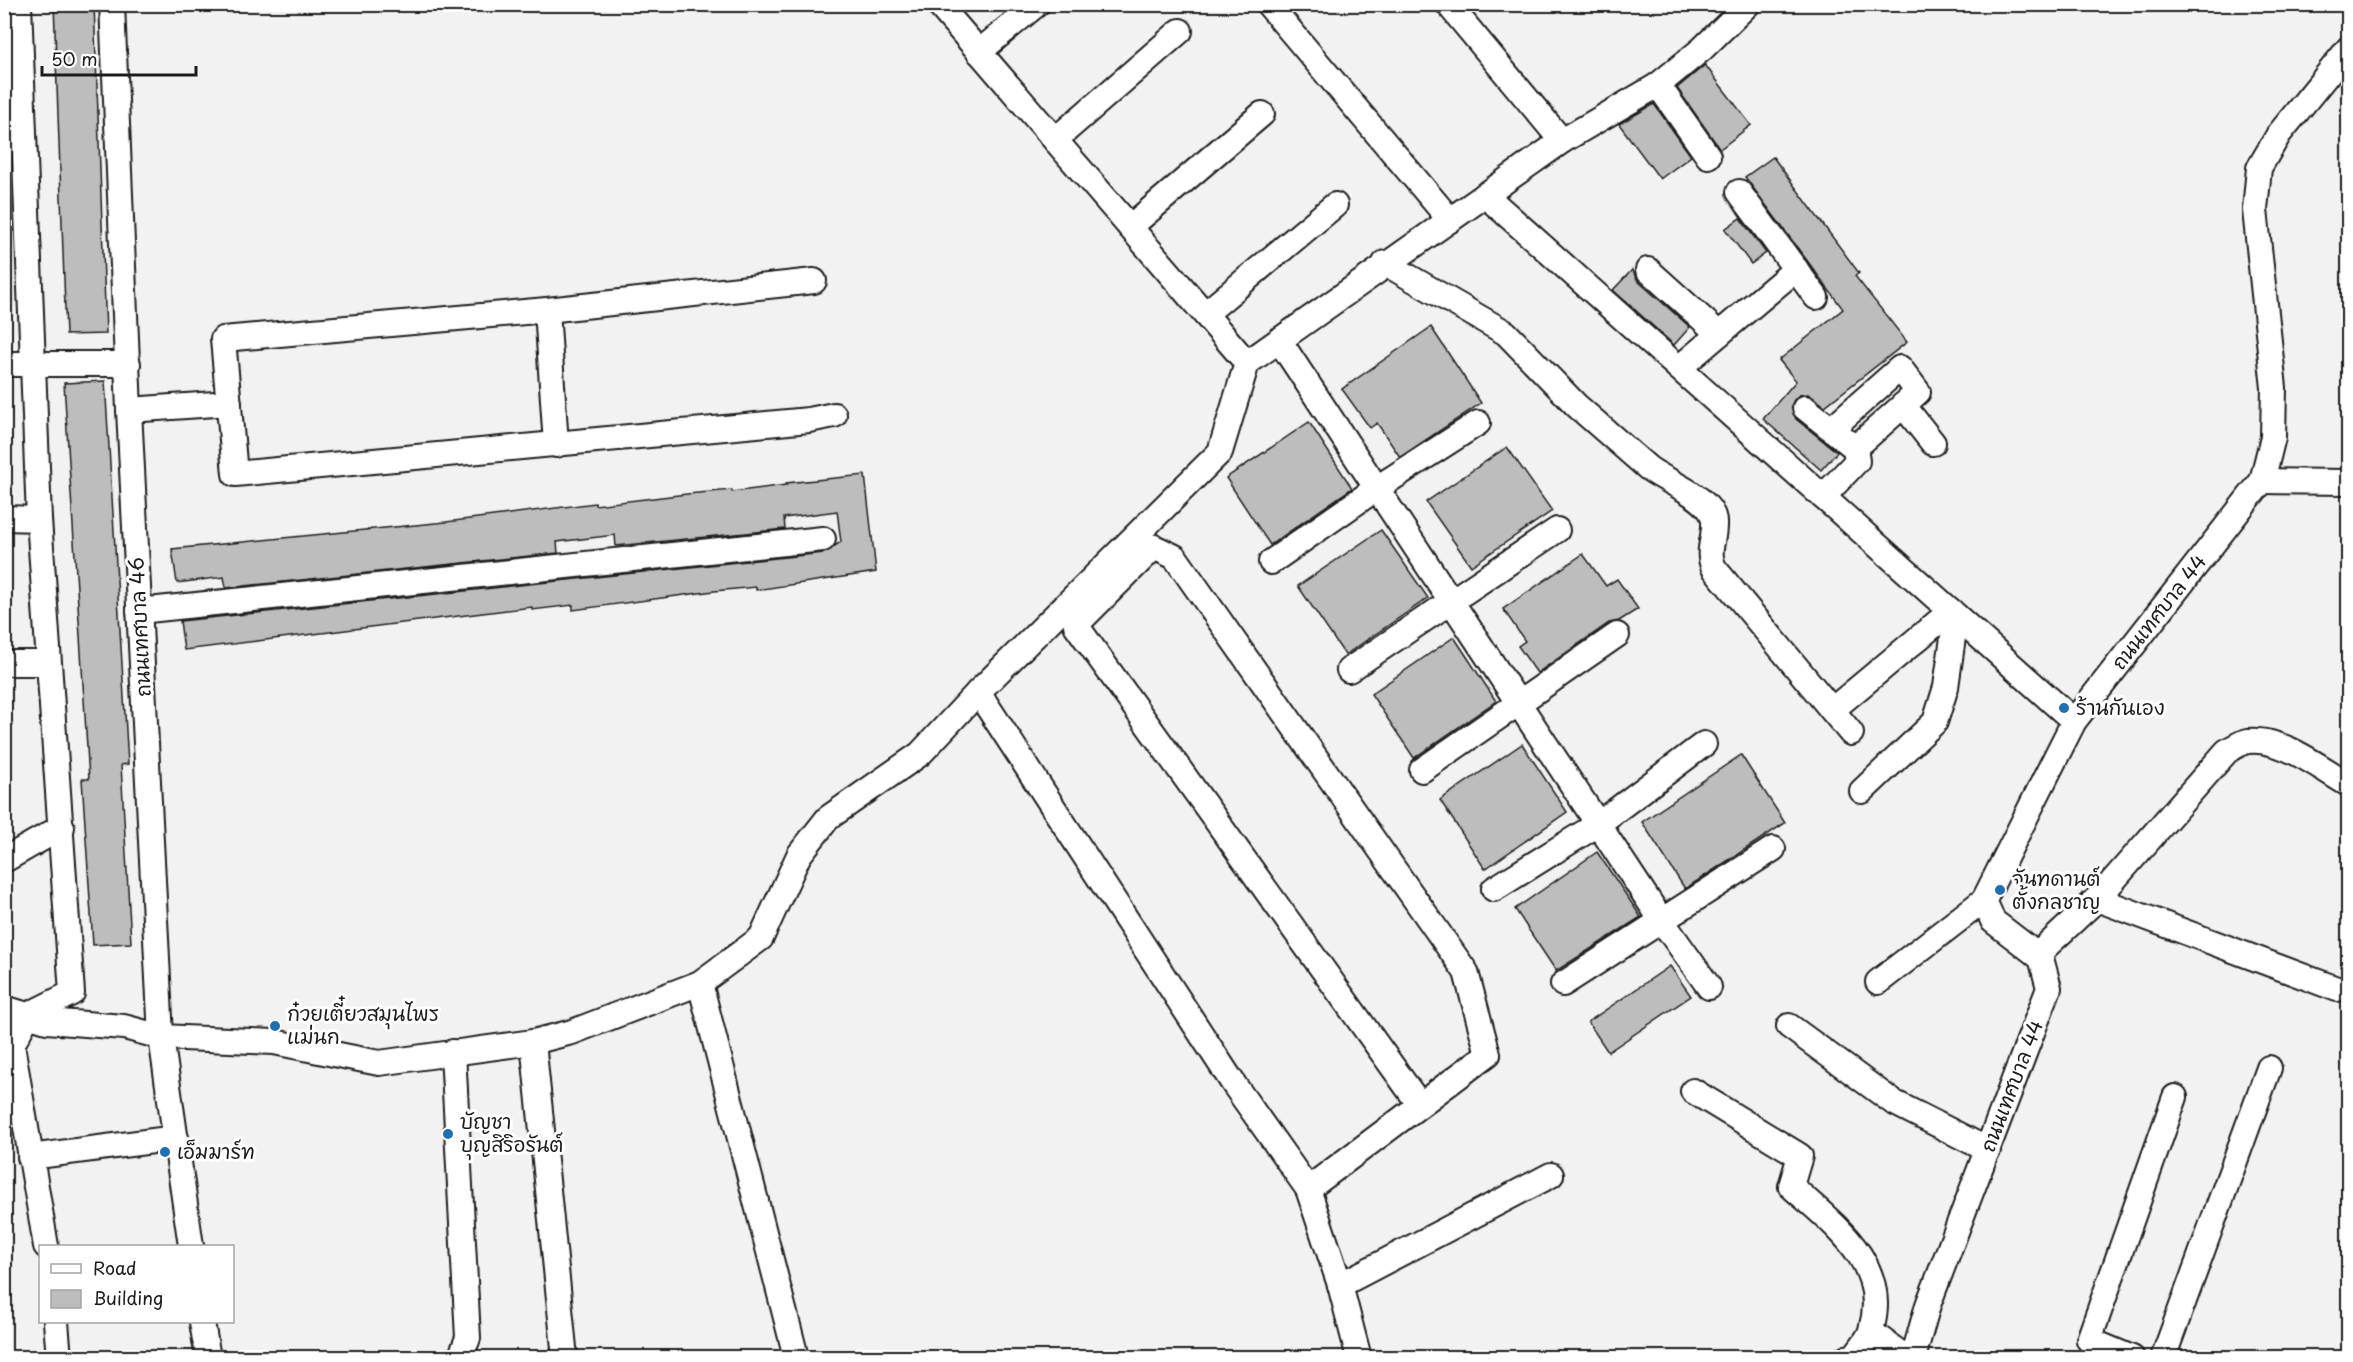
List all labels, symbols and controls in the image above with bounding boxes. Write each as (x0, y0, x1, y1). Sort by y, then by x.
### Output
scale bar (42, 39, 196, 77)
text: 50 m (51, 45, 98, 72)
street label: ถนนเทศบาล 44 (2104, 547, 2213, 675)
street label: ถนนเทศบาล 46 (120, 556, 158, 698)
place label: ร้านกันเอง (2076, 692, 2165, 722)
marker: ร้านกันเอง (2057, 701, 2071, 715)
place label: จันทดานต์ ตั้งกลชาญ (2012, 863, 2100, 916)
marker: จันทดานต์ ตั้งกลชาญ (1993, 883, 2007, 897)
place label: ก๋วยเตี๋ยวสมุนไพร แม่นก (287, 995, 439, 1051)
street label: ถนนเทศบาล 44 (1972, 1015, 2050, 1156)
marker: ก๋วยเตี๋ยวสมุนไพร แม่นก (268, 1019, 282, 1033)
place label: บัญชา บุญสิริอรันต์ (460, 1106, 564, 1161)
marker: บัญชา บุญสิริอรันต์ (441, 1127, 455, 1141)
place label: เอ็มมาร์ท (177, 1136, 255, 1166)
marker: เอ็มมาร์ท (158, 1145, 172, 1159)
legend (39, 1245, 234, 1323)
text: Road (93, 1254, 137, 1281)
text: Building (93, 1284, 163, 1311)

